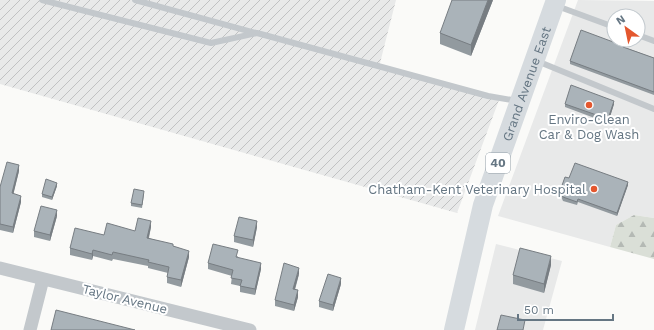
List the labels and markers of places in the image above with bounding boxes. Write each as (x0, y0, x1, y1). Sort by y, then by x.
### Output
marker: Enviro-Clean Car & Dog Wash (584, 100, 594, 110)
place label: Enviro-Clean Car & Dog Wash (539, 112, 639, 142)
place label: Chatham-Kent Veterinary Hospital (368, 182, 586, 197)
marker: Chatham-Kent Veterinary Hospital (589, 184, 599, 194)

